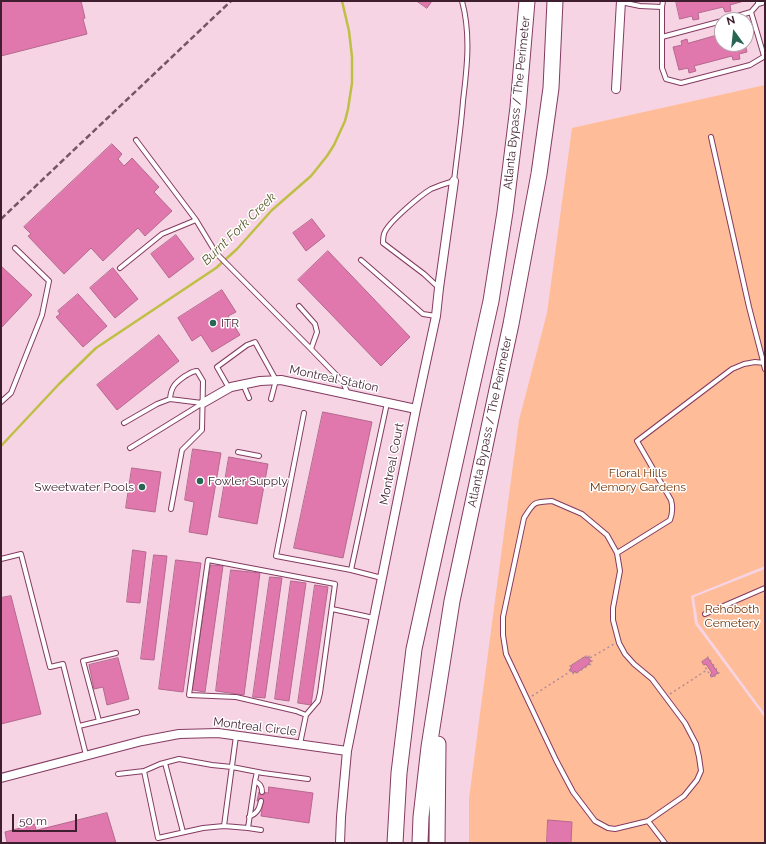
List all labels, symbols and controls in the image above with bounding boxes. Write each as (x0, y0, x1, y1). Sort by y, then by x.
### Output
north arrow (714, 12, 754, 52)
text: N (725, 14, 737, 28)
street label: Atlanta Bypass / The Perimeter (501, 16, 533, 190)
water label: Burnt Fork Creek (199, 190, 279, 268)
place label: ITR (221, 316, 239, 330)
marker: ITR (208, 318, 218, 328)
street label: Atlanta Bypass / The Perimeter (465, 335, 515, 509)
street label: Montreal Station (288, 363, 380, 395)
street label: Montreal Court (377, 422, 407, 506)
park label: Floral Hills Memory Gardens (590, 466, 686, 494)
place label: Fowler Supply (208, 474, 288, 488)
marker: Fowler Supply (195, 476, 205, 486)
place label: Sweetwater Pools (34, 480, 134, 494)
marker: Sweetwater Pools (137, 482, 147, 492)
park label: Rehoboth Cemetery (705, 602, 759, 630)
street label: Montreal Circle (212, 715, 298, 739)
scale bar (14, 806, 79, 832)
text: 50 m (19, 814, 47, 828)

